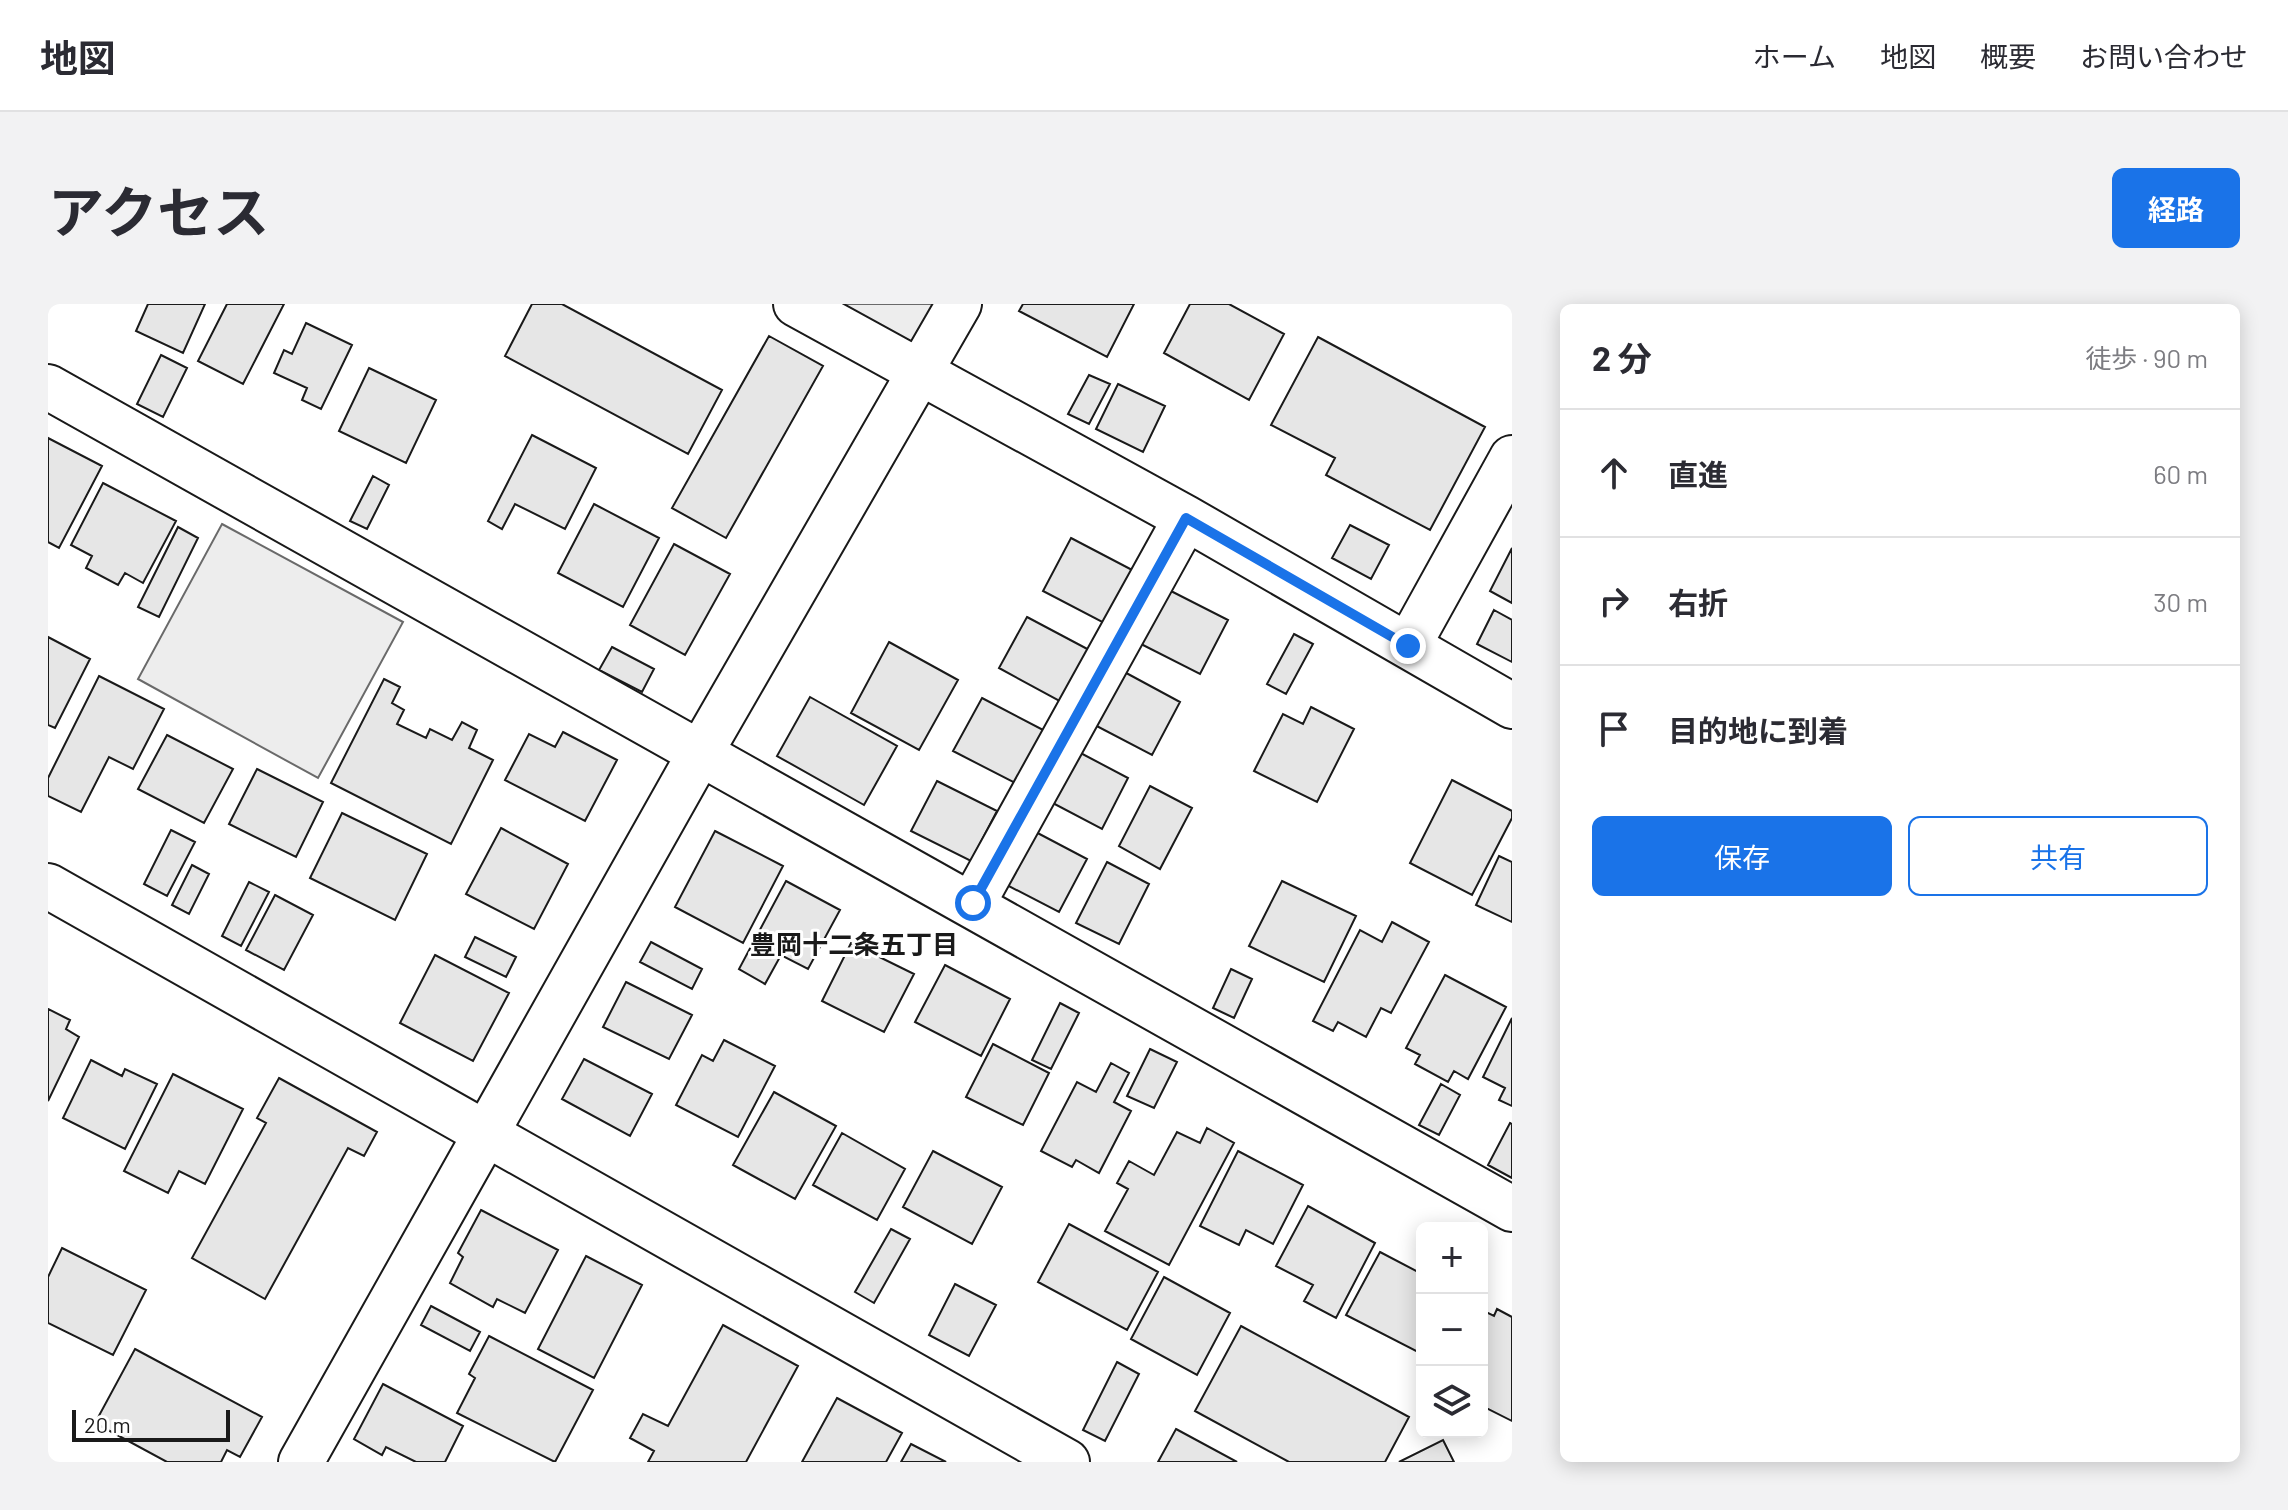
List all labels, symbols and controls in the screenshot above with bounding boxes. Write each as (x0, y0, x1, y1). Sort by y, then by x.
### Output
text: 地図 (40, 34, 116, 80)
text: ホーム (1753, 39, 1836, 73)
text: 地図 (1880, 39, 1936, 73)
text: 概要 (1980, 39, 2036, 73)
text: お問い合わせ (2080, 39, 2248, 73)
button: 経路 (2112, 168, 2240, 248)
text: アクセス (48, 177, 269, 244)
text: 2 分 (1592, 337, 1652, 378)
text: 徒歩 · 90 m (2085, 342, 2208, 373)
icon: ahead (1592, 451, 1636, 495)
text: 直進 (1668, 456, 1728, 492)
text: 60 m (2153, 458, 2208, 489)
icon: right (1592, 579, 1636, 623)
text: 右折 (1668, 584, 1728, 620)
text: 30 m (2153, 586, 2208, 617)
route end (1390, 628, 1426, 664)
icon: arrive (1592, 707, 1636, 751)
text: 目的地に到着 (1668, 712, 1848, 748)
button: 保存 (1592, 816, 1892, 896)
button: 共有 (1908, 816, 2208, 896)
route start (955, 885, 991, 921)
district label: 豊岡十二条五丁目 (750, 928, 958, 959)
map controls (1416, 1222, 1488, 1438)
button: + (1416, 1222, 1488, 1294)
button: − (1416, 1294, 1488, 1366)
button: layers (1416, 1366, 1488, 1438)
scale bar (72, 1406, 230, 1442)
text: 20 m (84, 1411, 131, 1437)

